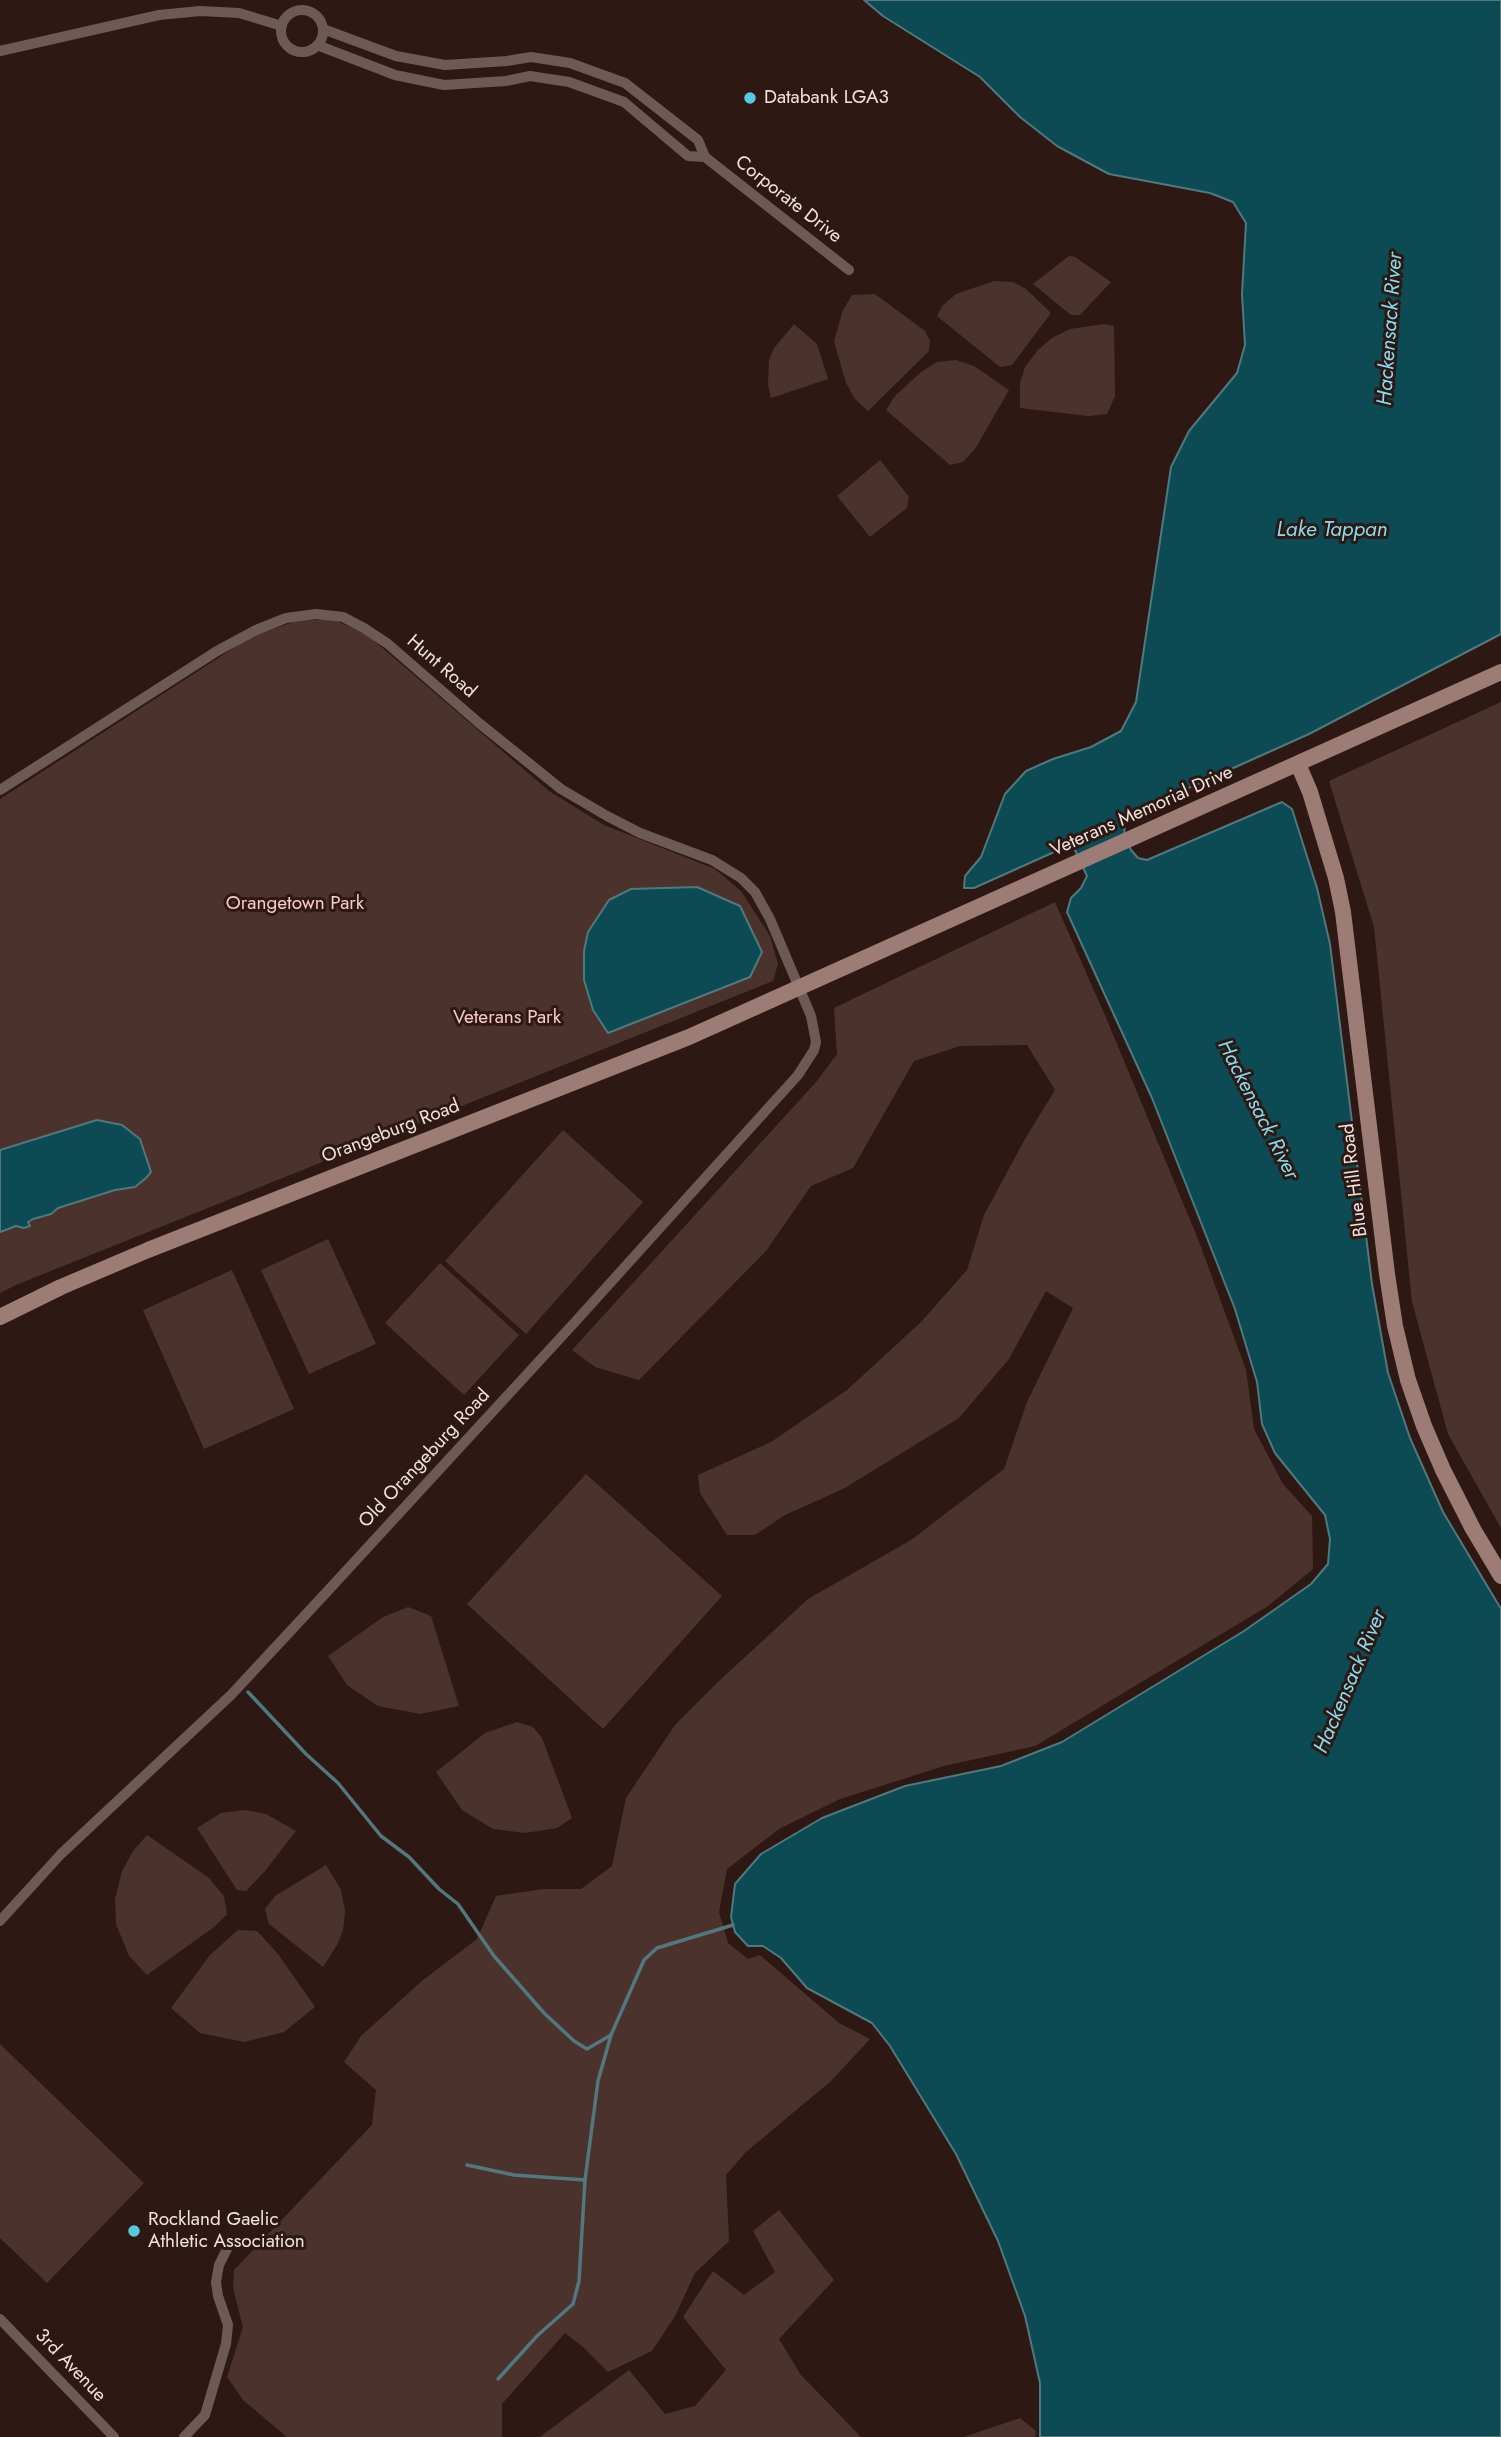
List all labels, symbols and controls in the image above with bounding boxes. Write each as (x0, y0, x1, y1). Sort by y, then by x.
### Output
place label: Databank LGA3 (764, 87, 889, 109)
marker: Databank LGA3 (742, 90, 758, 106)
street label: Corporate Drive (730, 151, 846, 249)
water label: Hackensack River (1373, 252, 1409, 406)
water label: Lake Tappan (1277, 518, 1387, 544)
street label: Hunt Road (402, 631, 480, 703)
street label: Veterans Memorial Drive (1047, 761, 1237, 863)
park label: Orangetown Park (226, 893, 364, 915)
park label: Veterans Park (453, 1007, 561, 1029)
water label: Hackensack River (1211, 1036, 1303, 1184)
street label: Orangeburg Road (319, 1095, 463, 1169)
street label: Blue Hill Road (1337, 1122, 1373, 1238)
street label: Old Orangeburg Road (355, 1385, 495, 1533)
water label: Hackensack River (1309, 1606, 1393, 1758)
place label: Rockland Gaelic Athletic Association (148, 2209, 305, 2253)
marker: Rockland Gaelic Athletic Association (126, 2223, 142, 2239)
street label: 3rd Avenue (30, 2325, 110, 2407)

